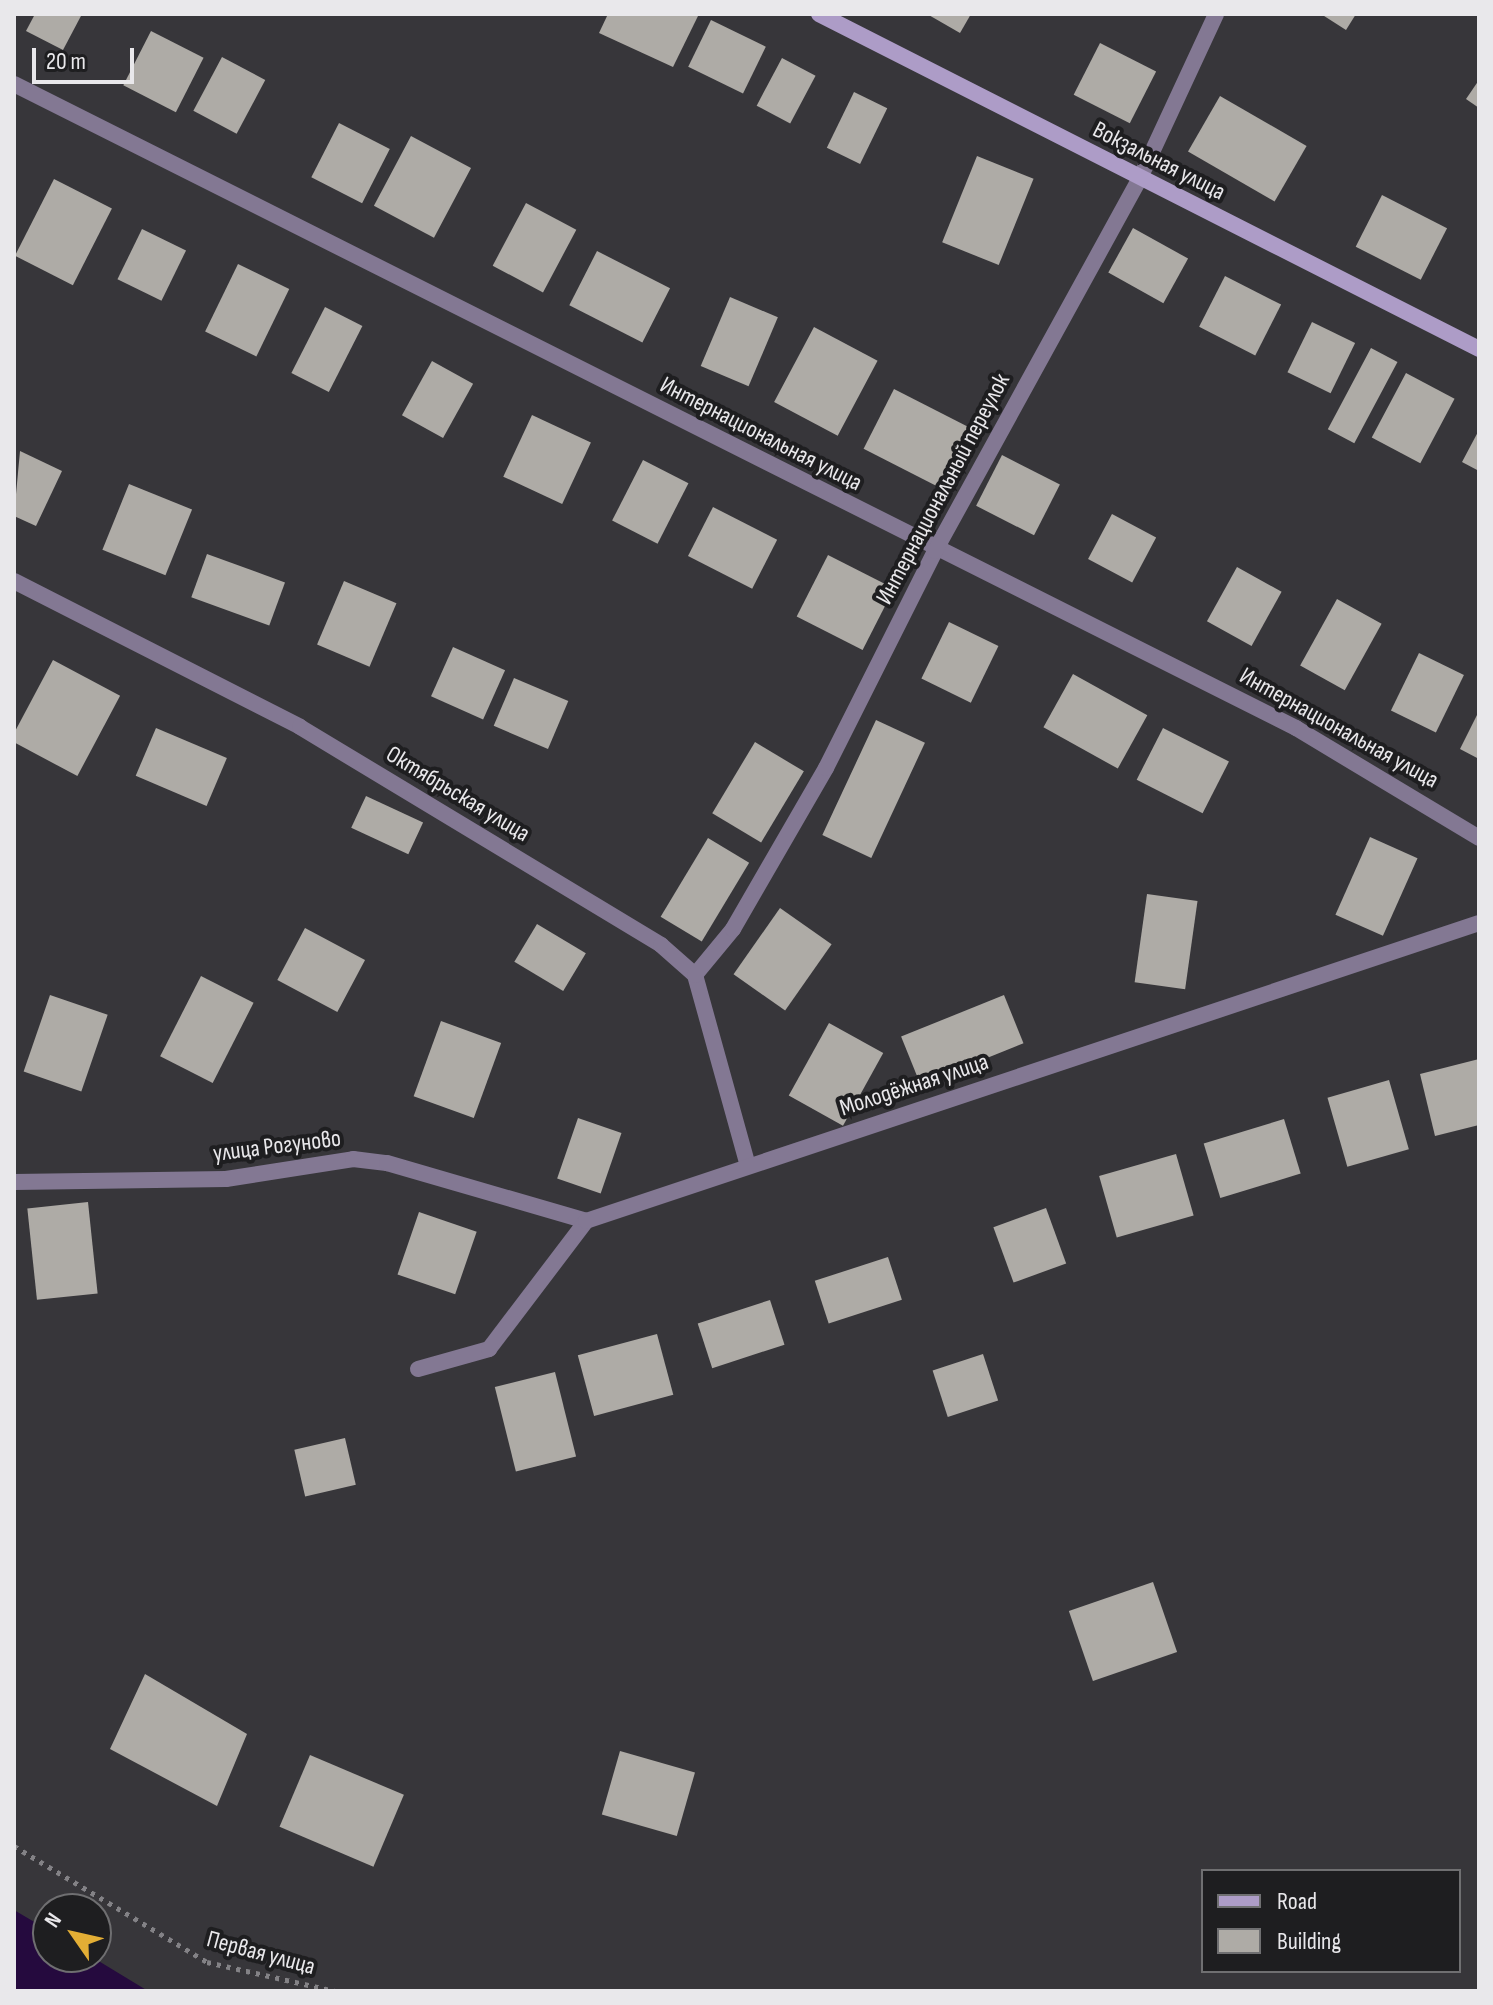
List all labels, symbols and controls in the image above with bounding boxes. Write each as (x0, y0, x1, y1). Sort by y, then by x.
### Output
scale bar (36, 32, 138, 82)
text: 20 m (46, 47, 86, 76)
street label: Вокзальная улица (1088, 115, 1230, 207)
street label: Интернациональный переулок (870, 369, 1016, 609)
street label: Интернациональная улица (655, 371, 867, 497)
street label: Интернациональная улица (1235, 661, 1443, 795)
street label: Октябрьская улица (381, 740, 535, 848)
street label: Молодёжная улица (836, 1047, 992, 1123)
street label: улица Рогуново (211, 1124, 343, 1168)
legend (1201, 1869, 1461, 1973)
text: Road (1277, 1887, 1317, 1916)
north arrow (32, 1893, 112, 1973)
text: N (39, 1908, 68, 1933)
street label: Первая улица (204, 1925, 318, 1981)
text: Building (1277, 1927, 1341, 1956)

